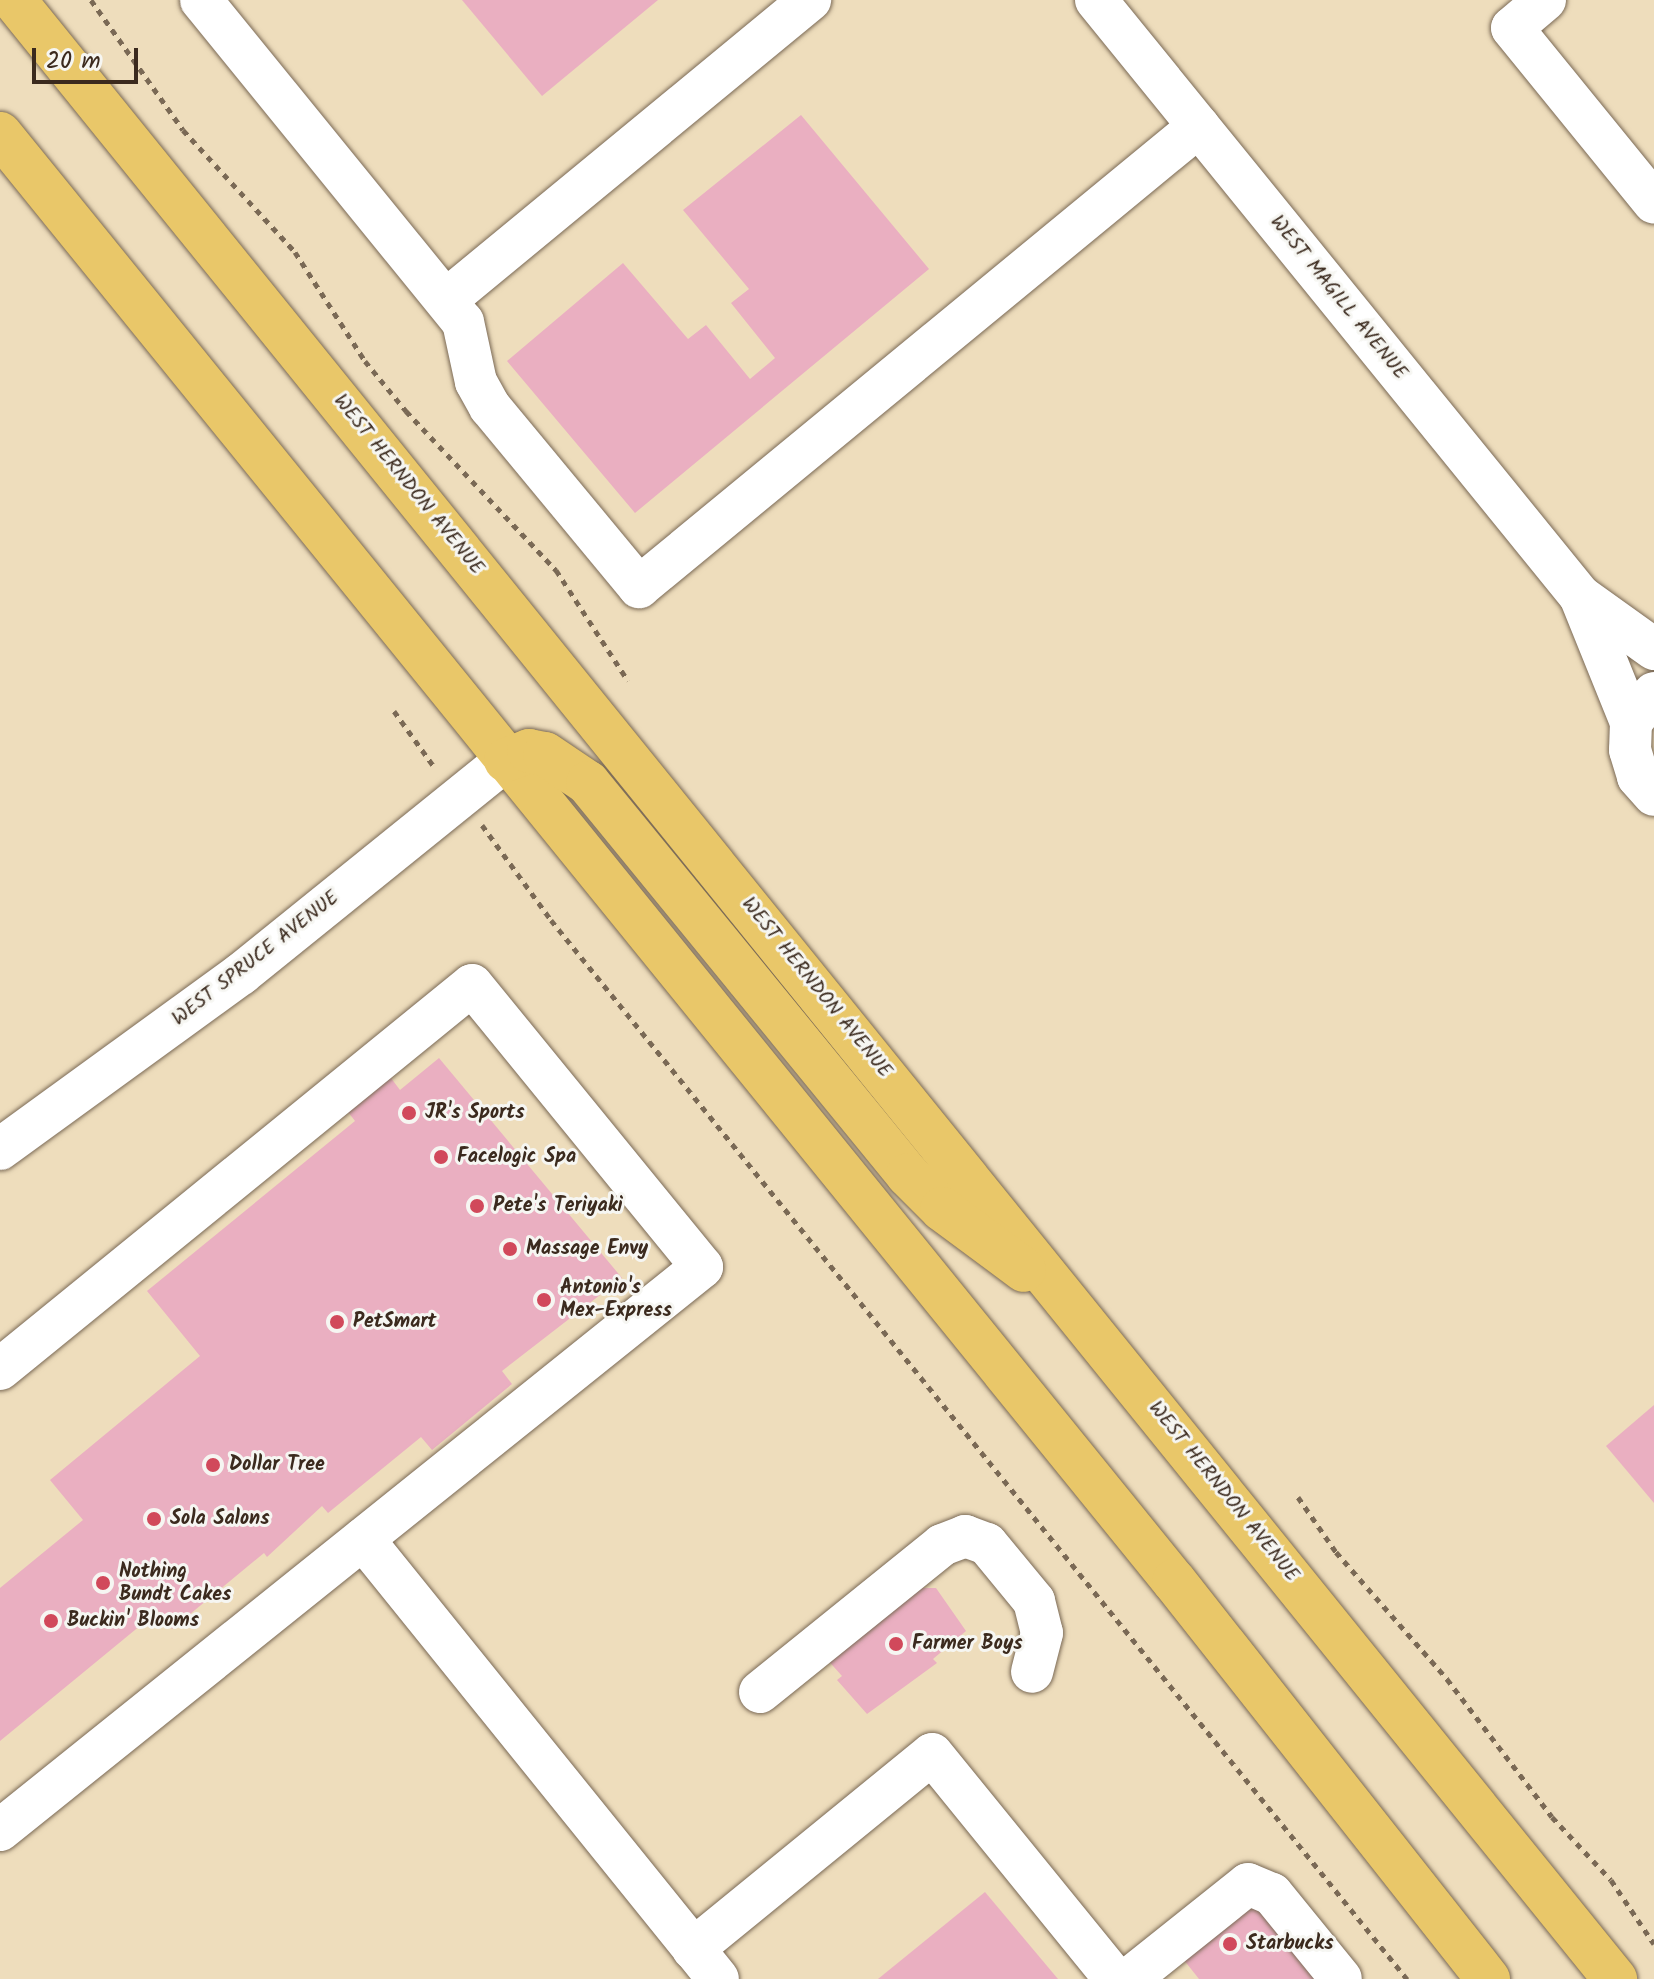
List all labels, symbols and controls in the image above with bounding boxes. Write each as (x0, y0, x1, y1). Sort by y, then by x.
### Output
scale bar (36, 32, 142, 82)
text: 20 m (46, 42, 101, 81)
street label: WEST MAGILL AVENUE (1264, 211, 1412, 385)
street label: WEST HERNDON AVENUE (328, 390, 488, 580)
street label: WEST SPRUCE AVENUE (168, 886, 344, 1032)
street label: WEST HERNDON AVENUE (736, 893, 896, 1083)
place label: JR's Sports (425, 1101, 525, 1125)
marker: JR's Sports (400, 1104, 418, 1122)
place label: Facelogic Spa (457, 1145, 576, 1169)
marker: Facelogic Spa (432, 1148, 450, 1166)
place label: Pete's Teriyaki (493, 1194, 623, 1218)
marker: Pete's Teriyaki (468, 1197, 486, 1215)
place label: Massage Envy (526, 1237, 648, 1261)
marker: Massage Envy (501, 1240, 519, 1258)
place label: Antonio's Mex-Express (560, 1276, 672, 1323)
marker: Antonio's Mex-Express (535, 1291, 553, 1309)
place label: PetSmart (353, 1310, 437, 1334)
marker: PetSmart (328, 1313, 346, 1331)
street label: WEST HERNDON AVENUE (1143, 1397, 1303, 1587)
place label: Dollar Tree (229, 1453, 325, 1477)
marker: Dollar Tree (204, 1456, 222, 1474)
place label: Sola Salons (170, 1507, 269, 1531)
marker: Sola Salons (145, 1510, 163, 1528)
place label: Nothing Bundt Cakes (119, 1560, 231, 1607)
marker: Nothing Bundt Cakes (94, 1574, 112, 1592)
place label: Buckin' Blooms (67, 1609, 199, 1633)
marker: Buckin' Blooms (42, 1612, 60, 1630)
place label: Farmer Boys (912, 1632, 1023, 1656)
marker: Farmer Boys (887, 1635, 905, 1653)
place label: Starbucks (1246, 1932, 1334, 1956)
marker: Starbucks (1221, 1935, 1239, 1953)

